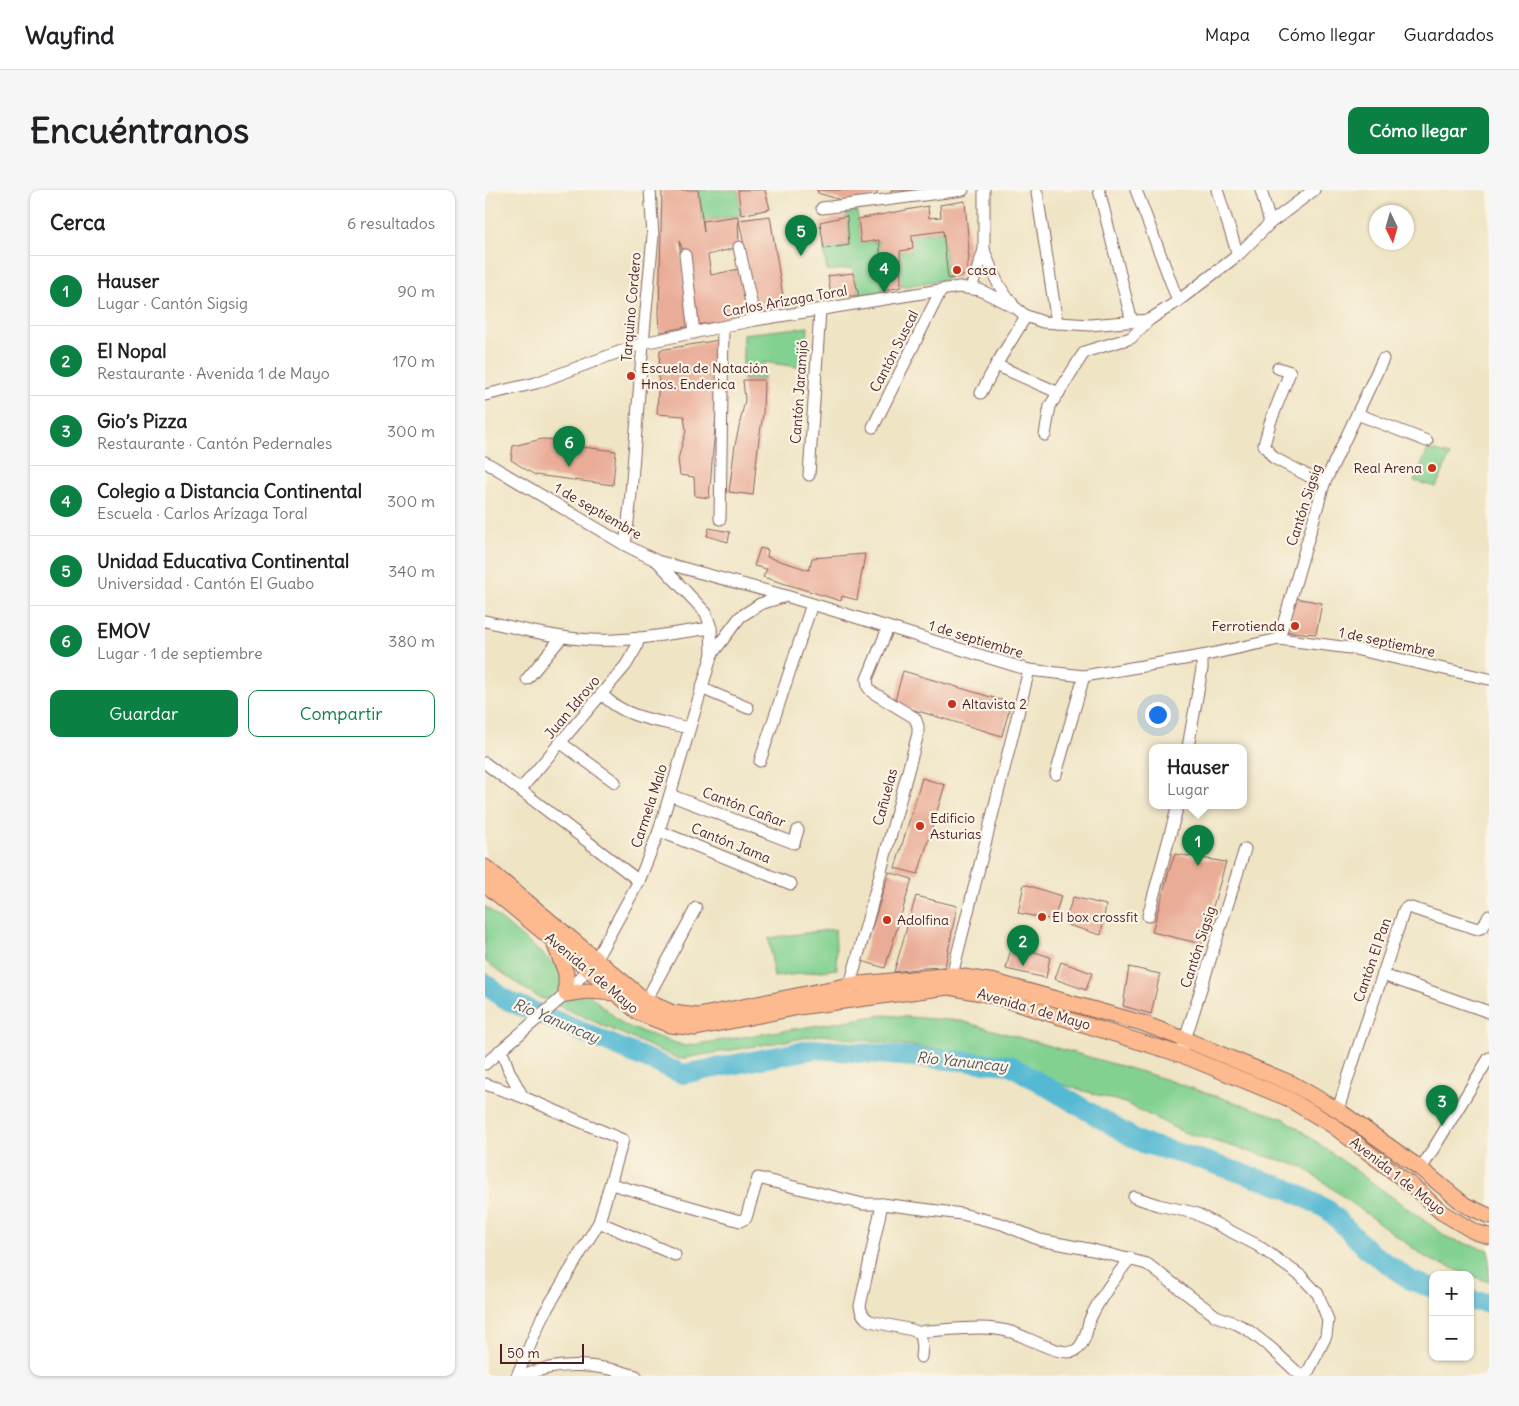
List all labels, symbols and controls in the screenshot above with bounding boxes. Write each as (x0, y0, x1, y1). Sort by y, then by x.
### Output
text: Wayfind (25, 20, 114, 50)
text: Mapa (1205, 23, 1250, 46)
text: Cómo llegar (1278, 23, 1375, 46)
text: Guardados (1403, 23, 1494, 46)
button: Cómo llegar (1348, 107, 1489, 154)
text: Encuéntranos (30, 108, 249, 152)
north arrow (1369, 205, 1414, 250)
text: Cerca (50, 209, 105, 236)
text: 6 resultados (347, 213, 435, 233)
pin: 5 (785, 215, 817, 256)
street label: Tarquino Cordero (617, 251, 645, 363)
pin: 4 (868, 252, 900, 293)
place label: casa (967, 261, 996, 279)
marker: casa (951, 264, 963, 276)
text: Hauser (97, 269, 159, 293)
text: 1 (63, 281, 69, 301)
text: 90 m (397, 281, 435, 301)
street label: Carlos Arízaga Toral (721, 281, 849, 321)
text: Lugar · Cantón Sigsig (97, 293, 248, 313)
street label: Cantón Suscal (866, 307, 922, 395)
text: El Nopal (97, 339, 167, 363)
street label: Cantón Jaramijó (786, 339, 812, 445)
text: 2 (62, 351, 70, 371)
text: 170 m (392, 351, 435, 371)
place label: Escuela de Natación Hnos. Enderica (641, 359, 768, 393)
text: Restaurante · Avenida 1 de Mayo (97, 363, 330, 383)
marker: Escuela de Natación Hnos. Enderica (625, 370, 637, 382)
text: Gio’s Pizza (97, 409, 187, 433)
text: 3 (61, 421, 71, 441)
text: 300 m (387, 421, 435, 441)
pin: 6 (553, 426, 585, 467)
text: Restaurante · Cantón Pedernales (97, 433, 332, 453)
place label: Real Arena (1353, 459, 1422, 477)
street label: Cantón Sigsig (1282, 462, 1326, 548)
marker: Real Arena (1426, 462, 1438, 474)
text: Colegio a Distancia Continental (97, 479, 362, 503)
street label: 1 de septiembre (551, 479, 645, 543)
text: 4 (61, 491, 71, 511)
text: 300 m (387, 491, 435, 511)
text: Escuela · Carlos Arízaga Toral (97, 503, 308, 523)
text: Unidad Educativa Continental (97, 549, 349, 573)
text: 5 (61, 561, 71, 581)
text: 340 m (388, 561, 435, 581)
text: Universidad · Cantón El Guabo (97, 573, 314, 593)
street label: 1 de septiembre (927, 616, 1025, 662)
place label: Ferrotienda (1212, 617, 1285, 635)
text: EMOV (97, 619, 150, 643)
marker: Ferrotienda (1289, 620, 1301, 632)
street label: 1 de septiembre (1337, 623, 1437, 661)
text: 6 (61, 631, 71, 651)
text: 380 m (388, 631, 435, 651)
text: Lugar · 1 de septiembre (97, 643, 263, 663)
street label: Juan Idrovo (540, 672, 604, 742)
button: Guardar (50, 690, 238, 737)
button: Compartir (248, 690, 435, 737)
place label: Altavista 2 (962, 695, 1027, 713)
marker: Altavista 2 (946, 698, 958, 710)
your location (1145, 702, 1171, 728)
popup (1149, 744, 1247, 809)
text: Hauser (1167, 755, 1229, 779)
street label: Carmela Malo (627, 762, 671, 850)
street label: Cañuelas (869, 767, 901, 827)
text: Lugar (1167, 779, 1209, 799)
street label: Cantón Cañar (700, 783, 789, 831)
place label: Edificio Asturias (930, 809, 981, 843)
street label: Cantón Jama (688, 819, 774, 867)
marker: Edificio Asturias (914, 820, 926, 832)
pin: 1 (1182, 825, 1214, 866)
street label: Cantón Sigsig (1176, 904, 1220, 990)
place label: El box crossfit (1052, 908, 1138, 926)
place label: Adolfina (897, 911, 949, 929)
marker: El box crossfit (1036, 911, 1048, 923)
marker: Adolfina (881, 914, 893, 926)
street label: Cantón El Pan (1349, 915, 1395, 1005)
pin: 2 (1007, 925, 1039, 966)
street label: Avenida 1 de Mayo (541, 929, 643, 1018)
street label: Avenida 1 de Mayo (975, 984, 1093, 1034)
water label: Río Yanuncay (510, 994, 603, 1048)
water label: Río Yanuncay (916, 1047, 1010, 1076)
pin: 3 (1426, 1085, 1458, 1126)
street label: Avenida 1 de Mayo (1346, 1133, 1450, 1219)
map controls (1429, 1271, 1474, 1361)
button: + (1429, 1271, 1474, 1316)
button: − (1429, 1316, 1474, 1361)
scale bar (500, 1341, 584, 1364)
text: 50 m (507, 1344, 540, 1362)

